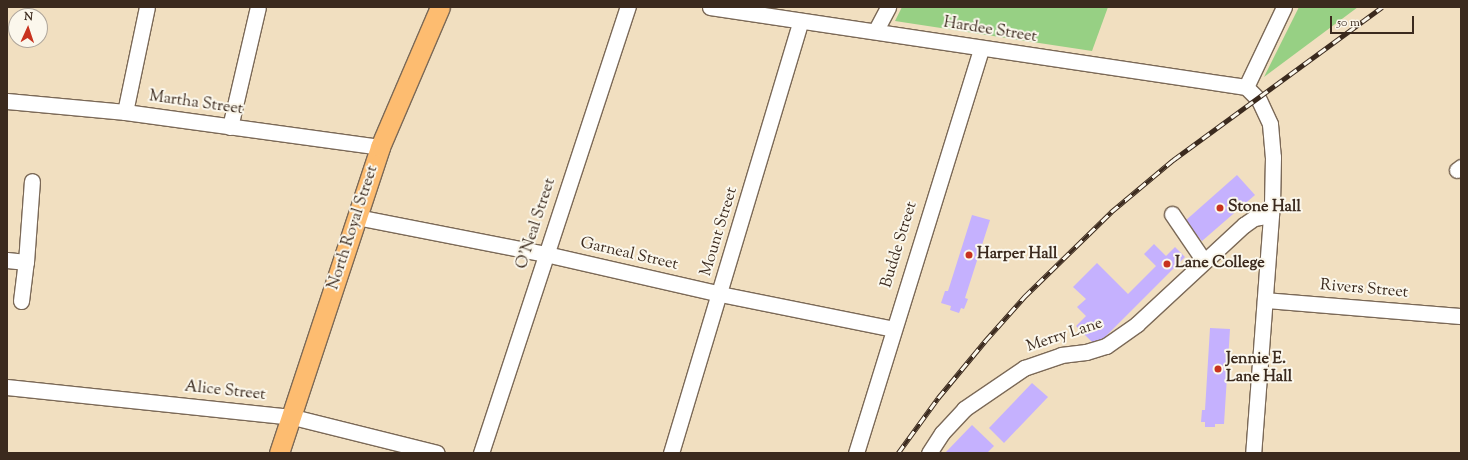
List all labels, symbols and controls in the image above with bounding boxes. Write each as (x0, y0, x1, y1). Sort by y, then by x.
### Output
north arrow (8, 8, 48, 48)
scale bar (1332, 8, 1416, 34)
text: N (24, 9, 33, 25)
street label: Hardee Street (942, 14, 1038, 48)
text: 50 m (1337, 14, 1360, 32)
street label: Martha Street (148, 88, 244, 120)
street label: North Royal Street (325, 163, 383, 293)
street label: O'Neal Street (513, 176, 561, 272)
street label: Mount Street (697, 185, 743, 279)
place label: Stone Hall (1228, 198, 1301, 218)
street label: Budde Street (878, 200, 922, 290)
marker: Stone Hall (1215, 203, 1225, 213)
street label: Garneal Street (578, 234, 680, 276)
place label: Harper Hall (977, 245, 1058, 265)
marker: Harper Hall (964, 250, 974, 260)
place label: Lane College (1175, 254, 1265, 274)
marker: Lane College (1162, 259, 1172, 269)
street label: Rivers Street (1319, 277, 1409, 303)
street label: Merry Lane (1024, 315, 1106, 357)
place label: Jennie E. Lane Hall (1226, 350, 1292, 388)
marker: Jennie E. Lane Hall (1213, 364, 1223, 374)
street label: Alice Street (184, 378, 266, 406)

